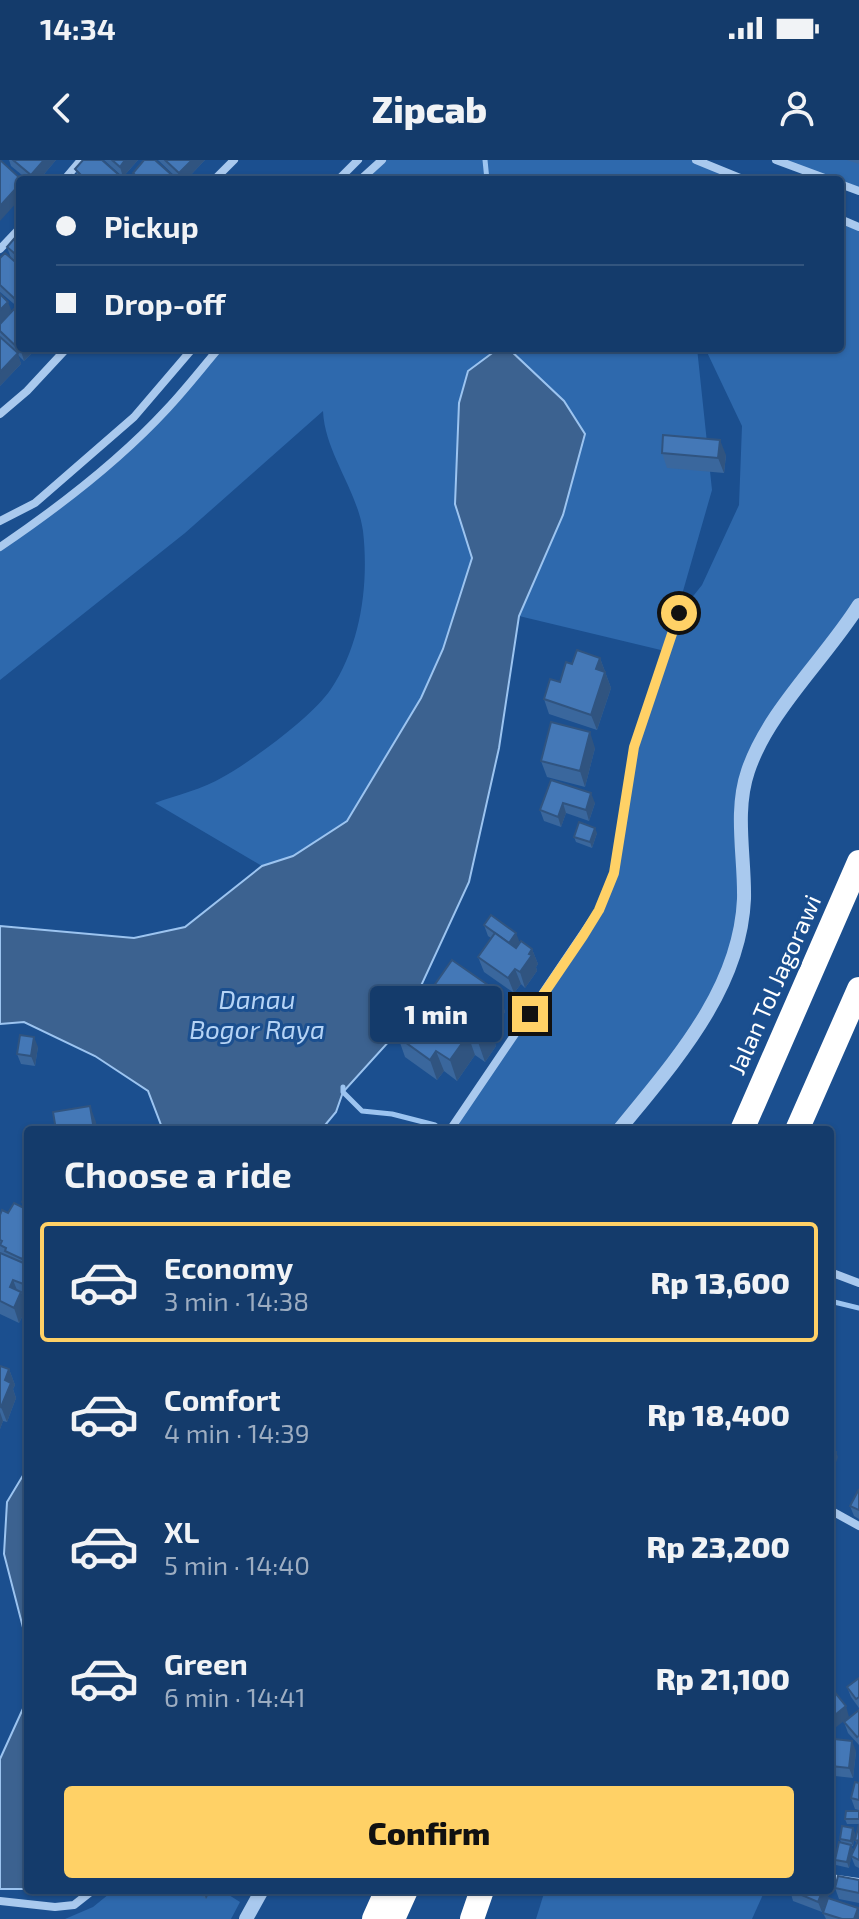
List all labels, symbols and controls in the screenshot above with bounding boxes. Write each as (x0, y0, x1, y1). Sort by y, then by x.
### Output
text: 14:34 (40, 10, 116, 46)
icon: back (40, 86, 84, 130)
icon: person (775, 86, 819, 130)
text: Zipcab (372, 87, 487, 130)
text: Pickup (104, 208, 199, 244)
text: Drop-off (104, 285, 226, 321)
route start (661, 595, 697, 631)
street label: Jalan Tol Jagorawi (721, 890, 826, 1079)
water label: Danau Bogor Raya (189, 983, 325, 1045)
callout: 1 min (370, 986, 502, 1042)
route end (512, 996, 548, 1032)
text: 1 min (404, 998, 468, 1029)
text: Choose a ride (64, 1152, 292, 1195)
icon: car (68, 1246, 140, 1318)
text: Economy (164, 1249, 293, 1285)
text: Rp 13,600 (650, 1264, 790, 1300)
text: 3 min · 14:38 (164, 1285, 309, 1316)
icon: car (68, 1378, 140, 1450)
text: Comfort (164, 1381, 281, 1417)
text: Rp 18,400 (647, 1396, 790, 1432)
text: 4 min · 14:39 (164, 1417, 310, 1448)
icon: car (68, 1510, 140, 1582)
text: XL (164, 1513, 199, 1549)
text: Rp 23,200 (647, 1528, 790, 1564)
text: 5 min · 14:40 (164, 1549, 310, 1580)
icon: car (68, 1642, 140, 1714)
text: Green (164, 1645, 248, 1681)
text: Rp 21,100 (656, 1660, 790, 1696)
text: 6 min · 14:41 (164, 1681, 306, 1712)
button: Confirm (64, 1786, 794, 1878)

